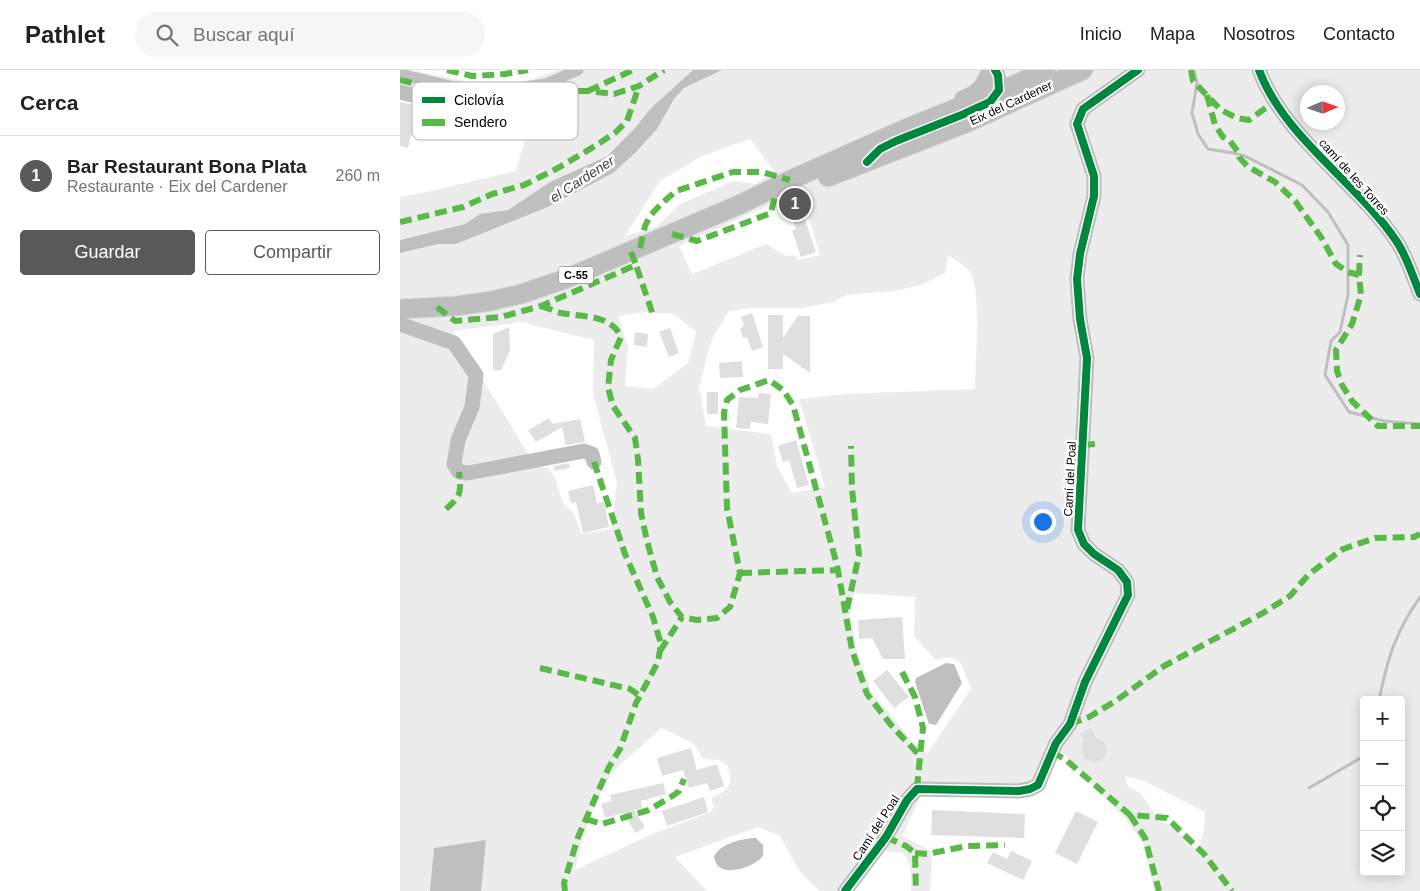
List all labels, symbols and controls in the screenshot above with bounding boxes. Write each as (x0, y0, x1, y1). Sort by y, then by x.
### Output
search box (135, 12, 485, 57)
text: Pathlet (25, 21, 105, 48)
icon: search (153, 21, 181, 49)
text: Buscar aquí (193, 24, 294, 45)
text: Inicio (1080, 24, 1122, 44)
text: Mapa (1150, 24, 1195, 44)
text: Nosotros (1223, 24, 1295, 44)
text: Contacto (1323, 24, 1395, 44)
street label: Eix del Cardener (968, 78, 1054, 128)
legend (412, 82, 578, 140)
north arrow (1300, 85, 1345, 130)
text: Cerca (20, 91, 78, 114)
text: Ciclovía (454, 92, 504, 108)
text: Sendero (454, 114, 507, 130)
street label: camí de les Torres (1316, 136, 1392, 218)
water label: el Cardener (547, 152, 618, 206)
text: Bar Restaurant Bona Plata (67, 156, 307, 177)
text: 1 (32, 167, 40, 184)
text: 260 m (336, 167, 380, 184)
text: Restaurante · Eix del Cardener (67, 178, 288, 195)
pin: 1 (779, 185, 811, 223)
button: Guardar (20, 230, 195, 275)
button: Compartir (205, 230, 380, 275)
road number: C-55 (558, 266, 594, 284)
street label: Camí del Poal (1061, 441, 1079, 517)
your location (1030, 509, 1056, 535)
map controls (1360, 696, 1405, 876)
button: + (1360, 696, 1405, 741)
button: − (1360, 741, 1405, 786)
button: locate (1360, 786, 1405, 831)
street label: Camí del Poal (850, 793, 902, 863)
button: layers (1360, 831, 1405, 876)

